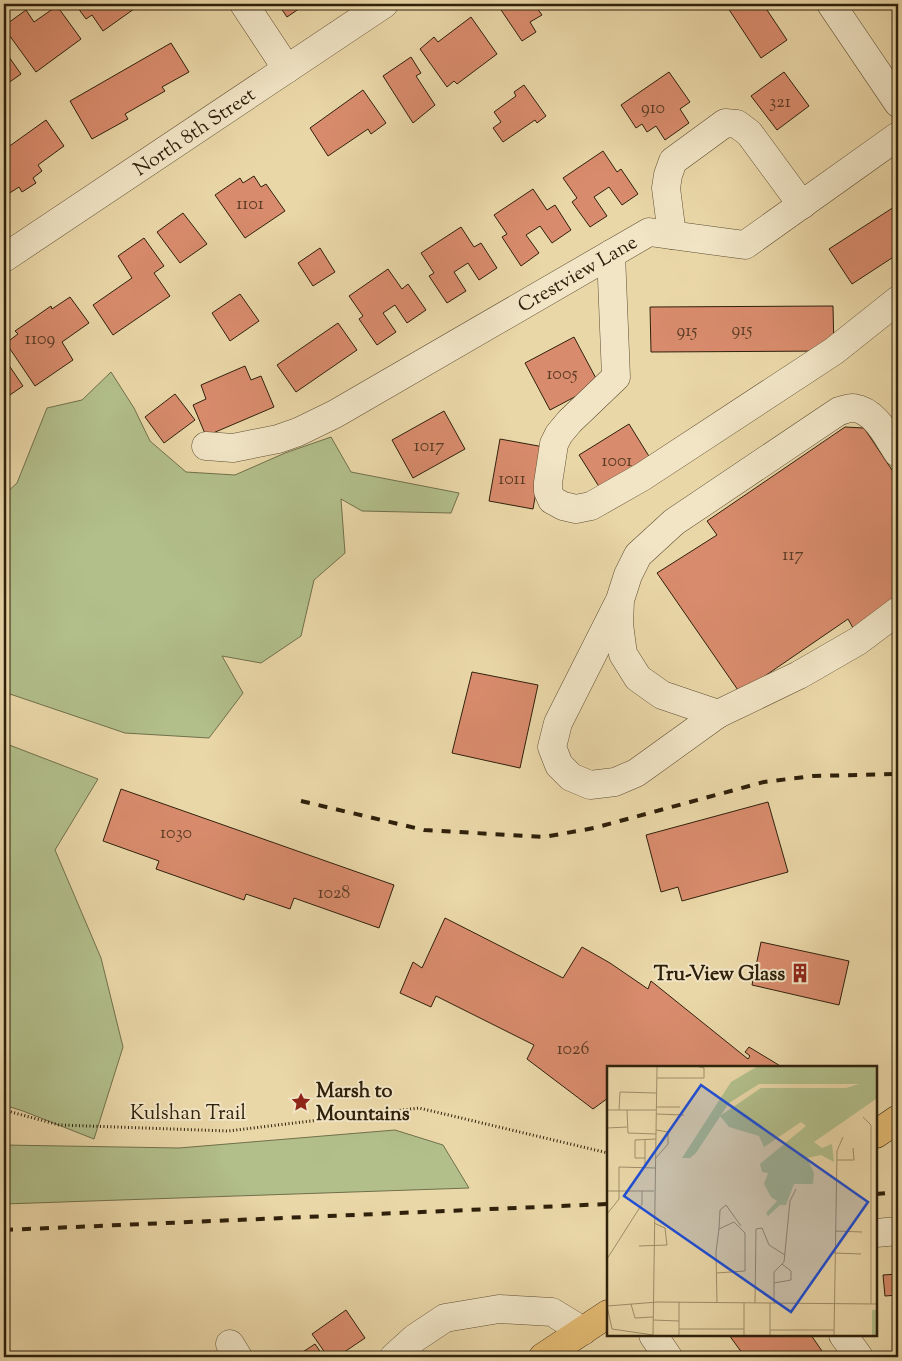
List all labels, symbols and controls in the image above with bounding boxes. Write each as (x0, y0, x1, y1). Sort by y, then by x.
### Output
street label: North 8th Street (129, 81, 262, 185)
house number: 321 (769, 90, 791, 116)
house number: 910 (641, 96, 665, 122)
house number: 1101 (236, 192, 264, 218)
street label: Crestview Lane (513, 229, 643, 321)
house number: 915 (731, 318, 753, 344)
house number: 915 (676, 319, 698, 345)
house number: 1109 (25, 327, 55, 353)
house number: 1005 (546, 362, 578, 388)
house number: 1017 (414, 434, 444, 460)
house number: 1001 (602, 449, 632, 475)
house number: 1011 (498, 467, 526, 493)
house number: 117 (782, 543, 804, 569)
house number: 1030 (160, 821, 192, 847)
house number: 1028 (318, 881, 350, 907)
place label: Tru-View Glass (654, 961, 785, 990)
building icon: Tru-View Glass (789, 962, 811, 984)
house number: 1026 (557, 1037, 589, 1063)
inset map (607, 1066, 877, 1336)
place label: Marsh to Mountains (316, 1078, 410, 1130)
place icon: Marsh to Mountains (290, 1091, 312, 1113)
street label: Kulshan Trail (130, 1100, 246, 1129)

